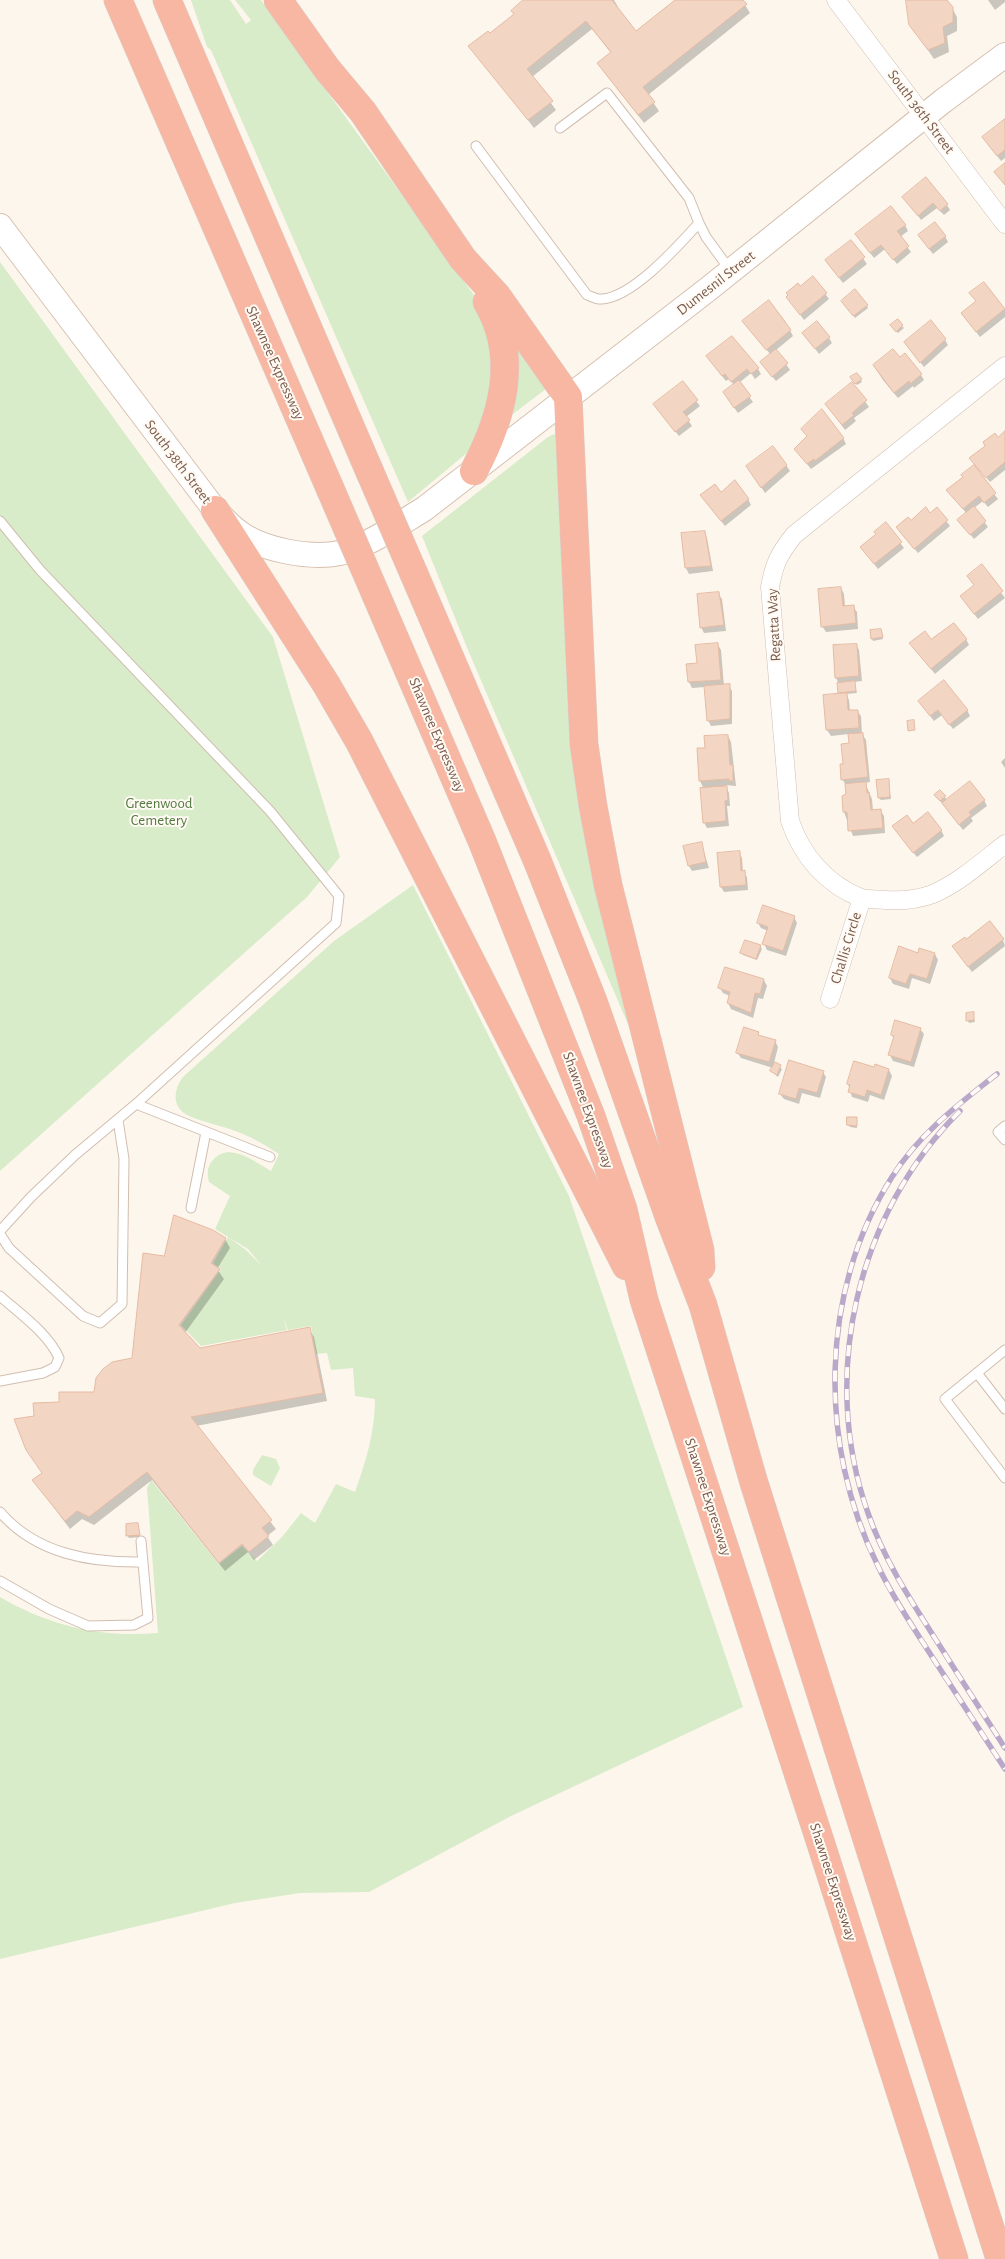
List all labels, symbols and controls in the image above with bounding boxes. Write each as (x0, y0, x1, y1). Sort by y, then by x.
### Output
street label: South 36th Street (884, 66, 958, 158)
street label: Dumesnil Street (673, 247, 759, 319)
street label: Shawnee Expressway (242, 303, 308, 423)
street label: South 38th Street (141, 416, 215, 508)
street label: Regatta Way (763, 588, 785, 662)
street label: Shawnee Expressway (405, 675, 469, 795)
park label: Greenwood Cemetery (125, 794, 193, 829)
street label: Challis Circle (827, 910, 865, 986)
street label: Shawnee Expressway (559, 1049, 617, 1171)
street label: Shawnee Expressway (680, 1436, 736, 1558)
street label: Shawnee Expressway (805, 1821, 861, 1943)

